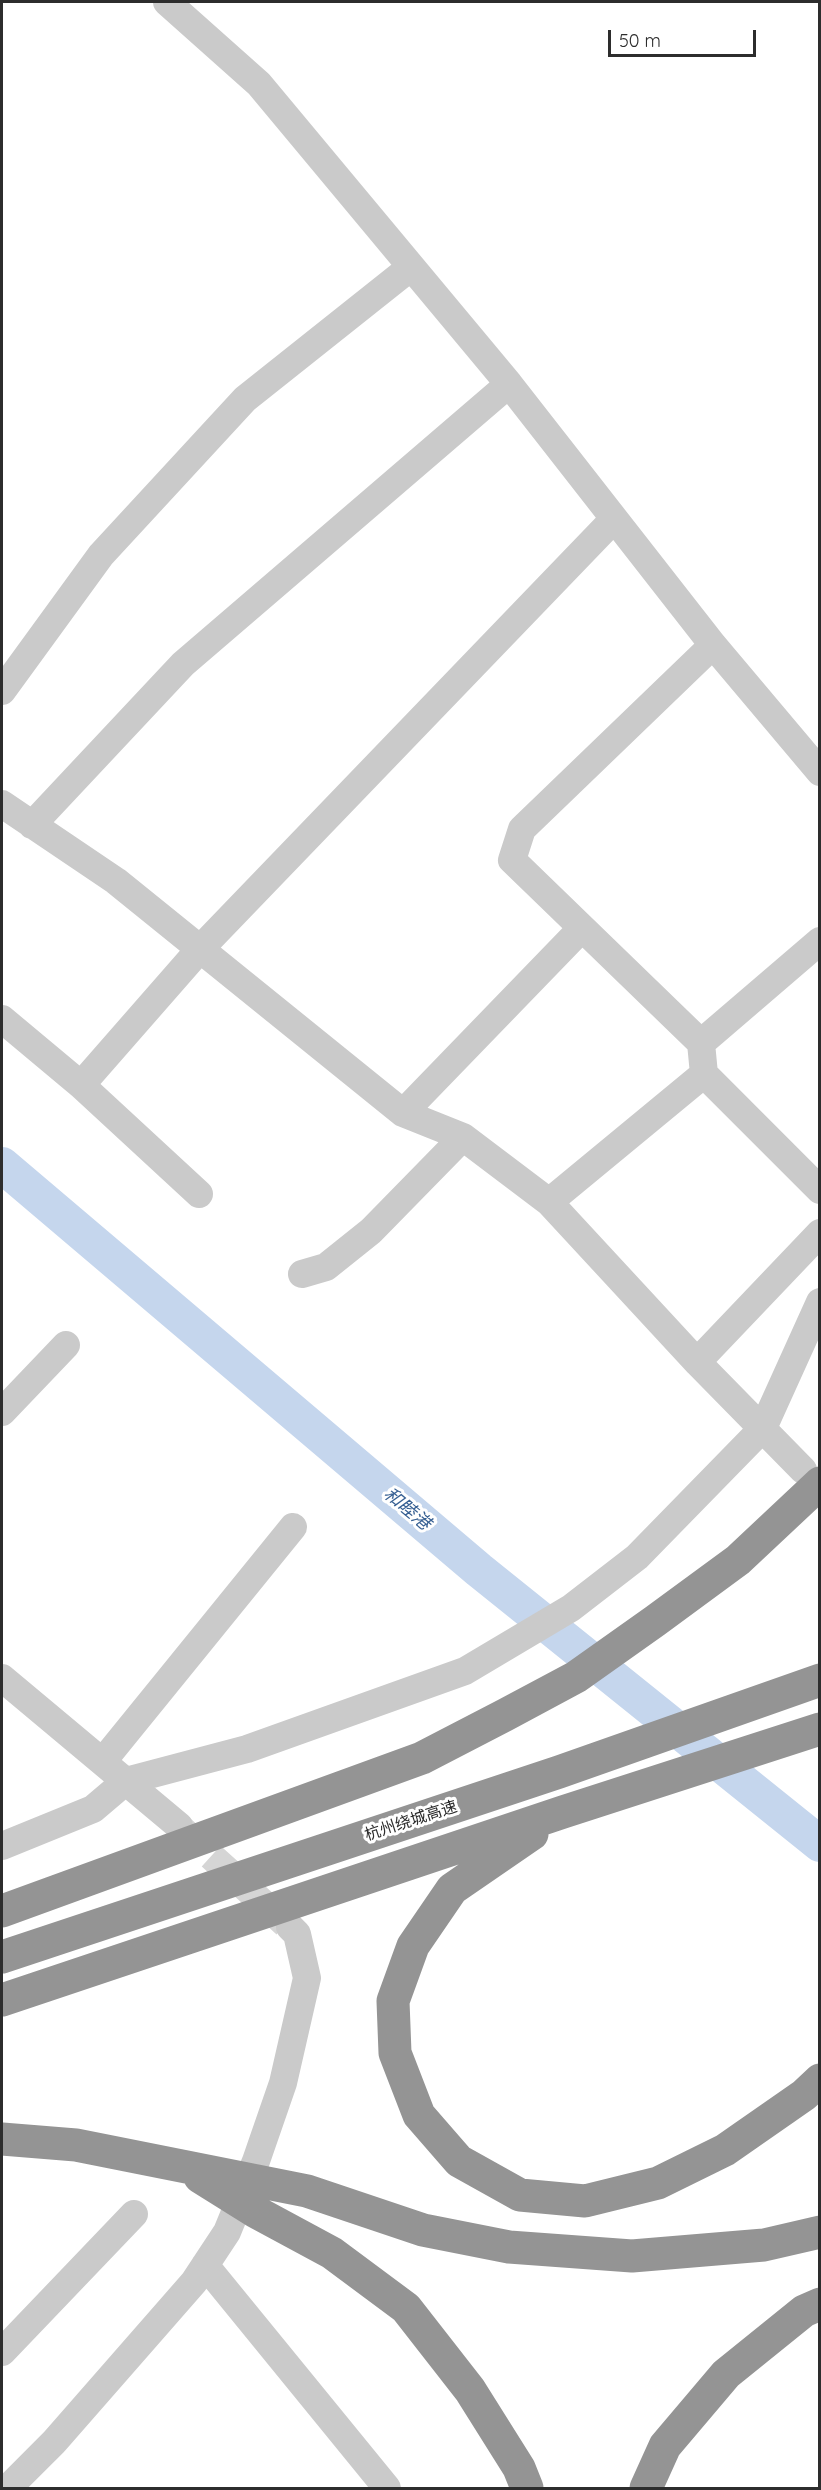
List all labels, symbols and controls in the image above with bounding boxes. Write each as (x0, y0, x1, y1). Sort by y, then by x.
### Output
scale bar (611, 18, 760, 56)
text: 50 m (619, 29, 661, 52)
water label: 和睦港 (379, 1483, 435, 1535)
street label: 杭州绕城高速 (362, 1797, 460, 1845)

